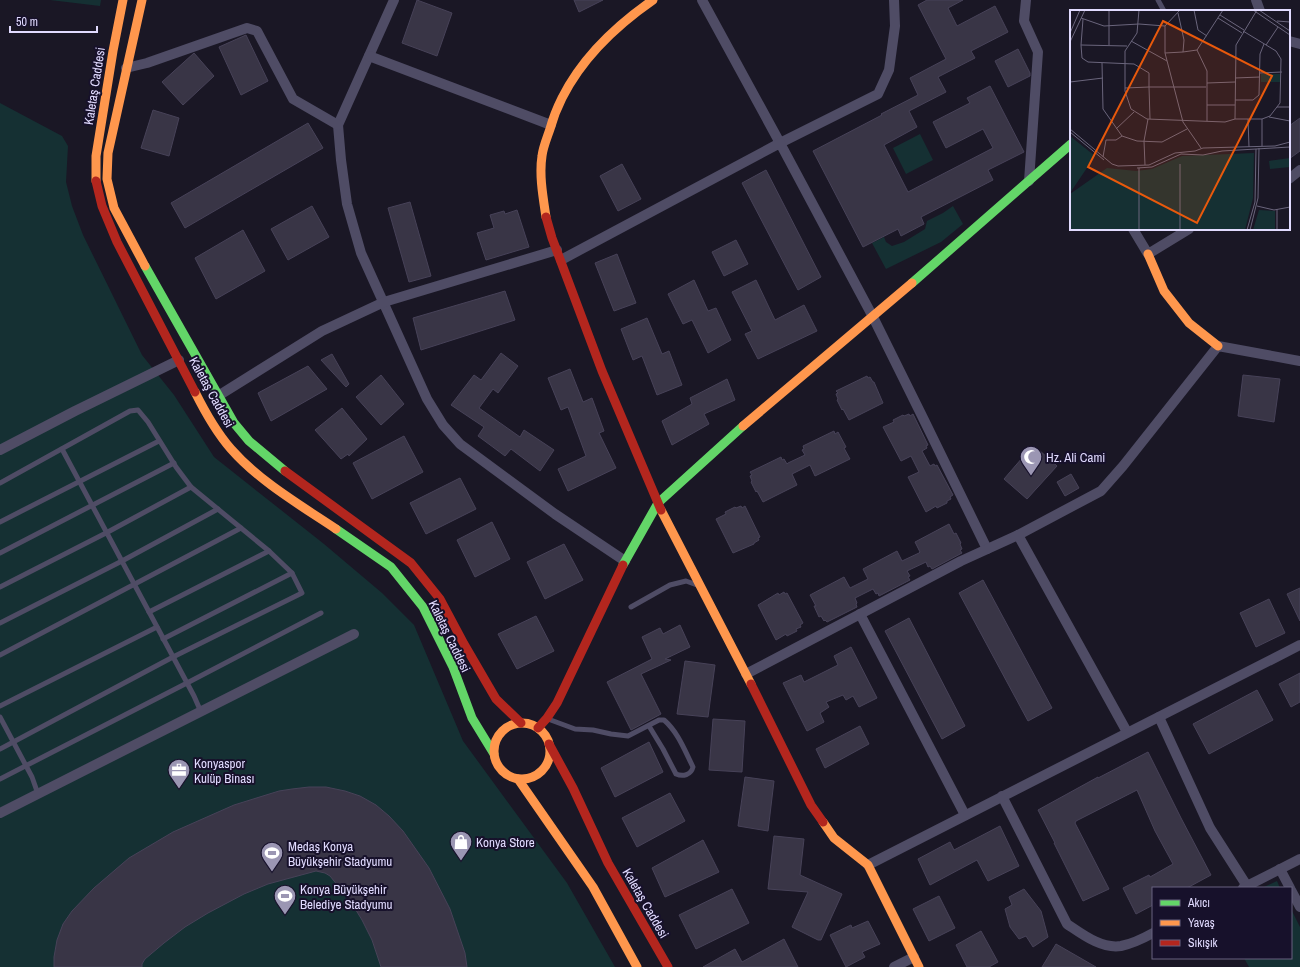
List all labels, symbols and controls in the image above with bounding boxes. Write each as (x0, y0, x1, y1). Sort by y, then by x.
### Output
scale bar (10, 8, 97, 34)
inset map (1070, 10, 1290, 230)
text: 50 m (16, 14, 38, 30)
street label: Kaletaş Caddesi (80, 46, 109, 126)
street label: Kaletaş Caddesi (185, 354, 238, 431)
mosque icon: Hz. Ali Cami (1018, 444, 1044, 477)
place label: Hz. Ali Cami (1046, 449, 1105, 466)
street label: Kaletaş Caddesi (425, 597, 474, 675)
place label: Konyaspor Kulüp Binası (194, 755, 254, 787)
office icon: Konyaspor Kulüp Binası (166, 757, 192, 790)
shop icon: Konya Store (448, 829, 474, 862)
place label: Konya Store (476, 834, 535, 851)
place label: Medaş Konya Büyükşehir Stadyumu (288, 838, 392, 870)
sports icon: Medaş Konya Büyükşehir Stadyumu (259, 840, 285, 873)
street label: Kaletaş Caddesi (619, 865, 672, 941)
place label: Konya Büyükşehir Belediye Stadyumu (300, 881, 393, 913)
sports icon: Konya Büyükşehir Belediye Stadyumu (272, 883, 298, 916)
legend (1152, 887, 1292, 959)
text: Akıcı (1187, 895, 1210, 911)
text: Yavaş (1188, 915, 1215, 931)
text: Sıkışık (1188, 935, 1218, 951)

